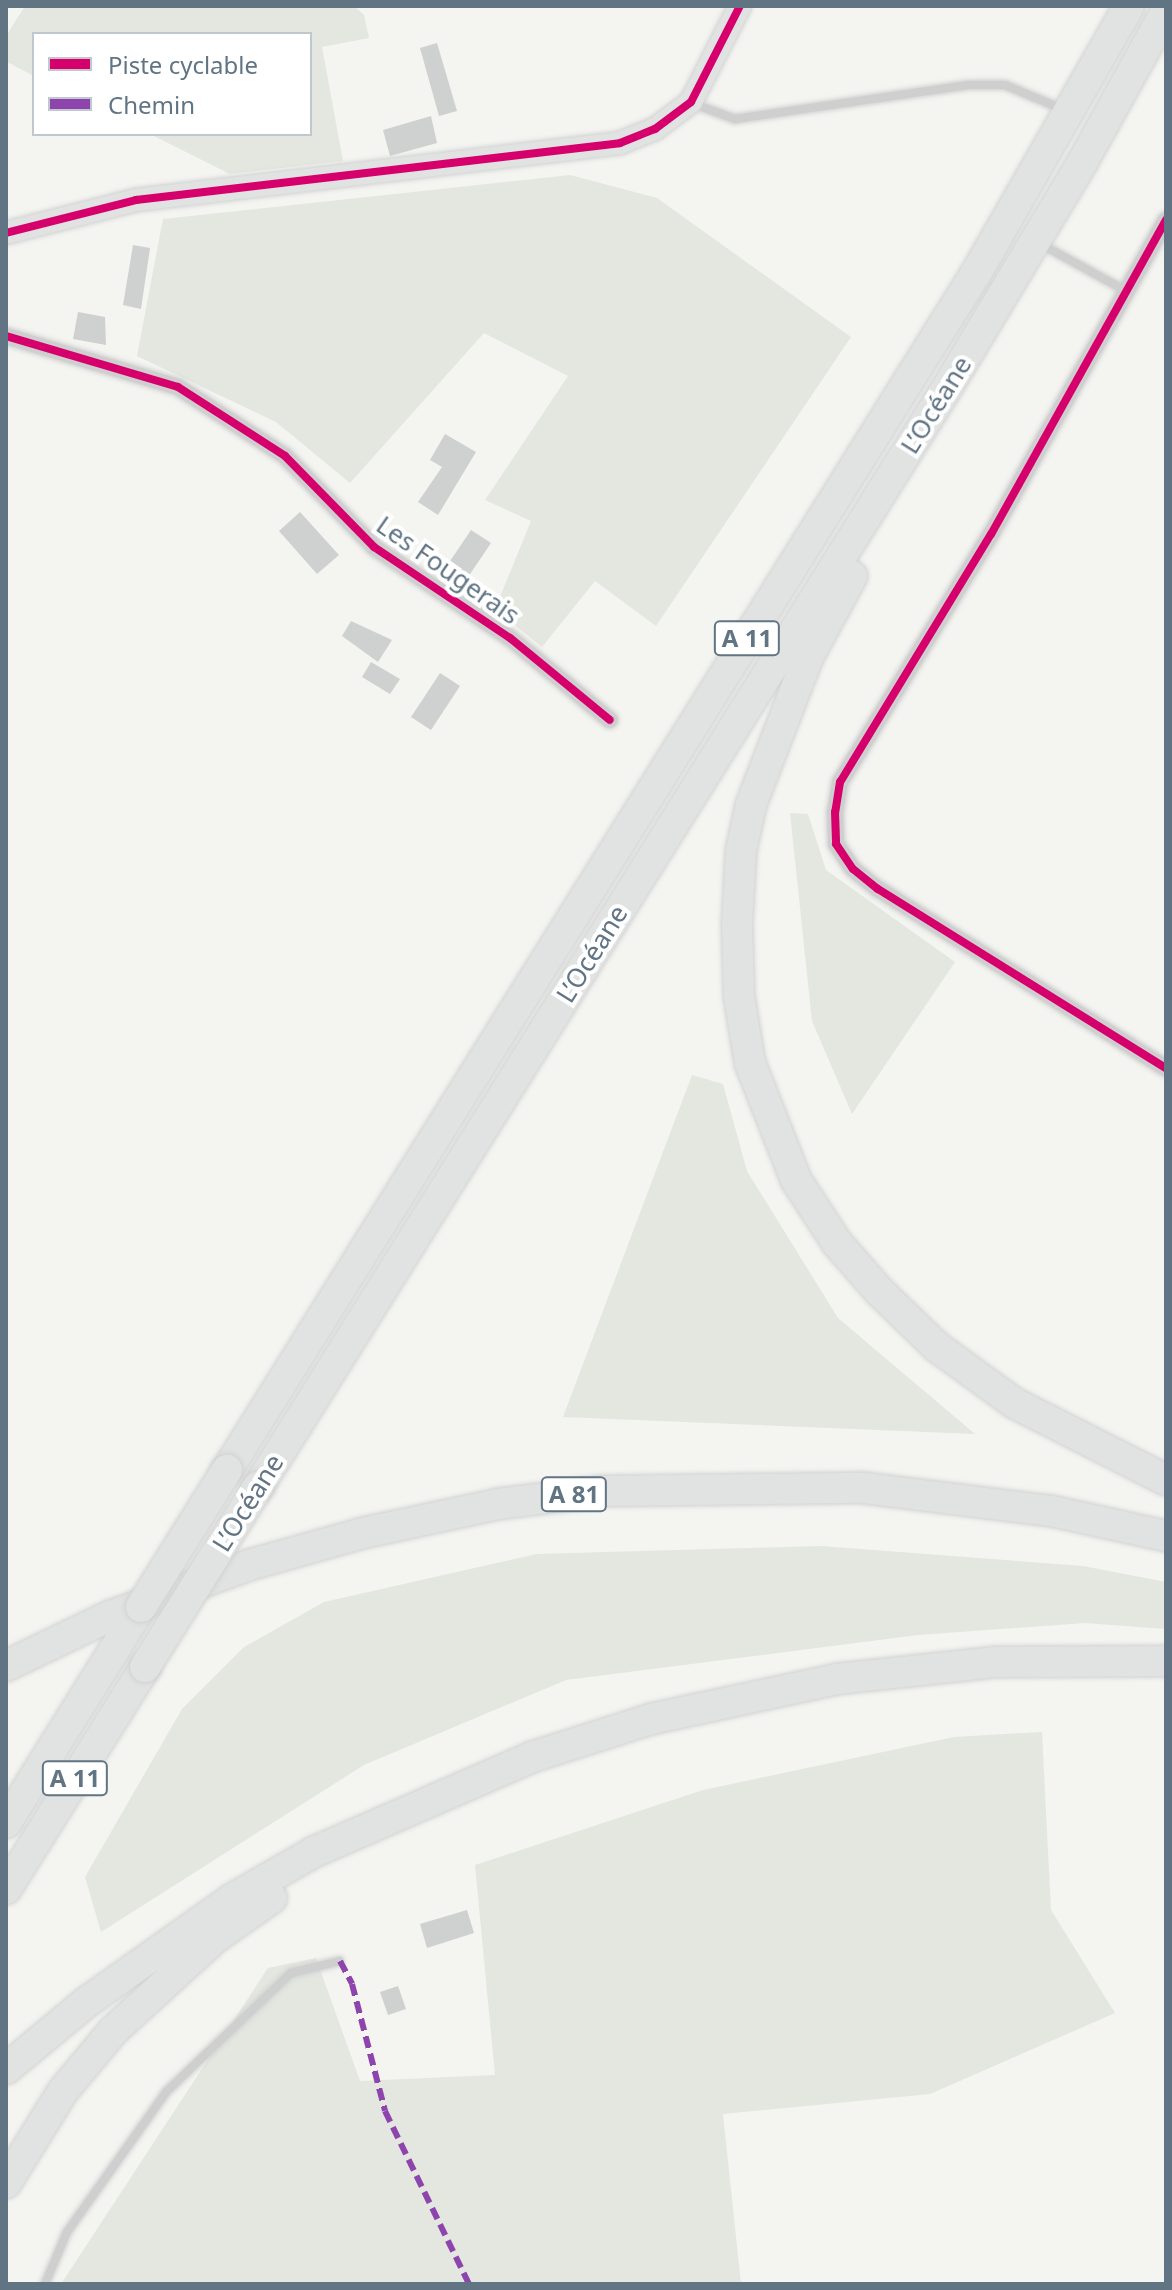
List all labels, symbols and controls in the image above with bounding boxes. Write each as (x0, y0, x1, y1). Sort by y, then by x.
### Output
legend (32, 32, 312, 136)
text: Piste cyclable (108, 48, 258, 81)
text: Chemin (108, 88, 195, 121)
street label: L’Océane (894, 351, 978, 459)
street label: Les Fougerais (370, 509, 526, 631)
road number: A 11 (713, 618, 781, 658)
street label: L’Océane (550, 900, 634, 1008)
street label: L’Océane (206, 1449, 290, 1557)
road number: A 81 (540, 1474, 608, 1514)
road number: A 11 (41, 1758, 109, 1798)

